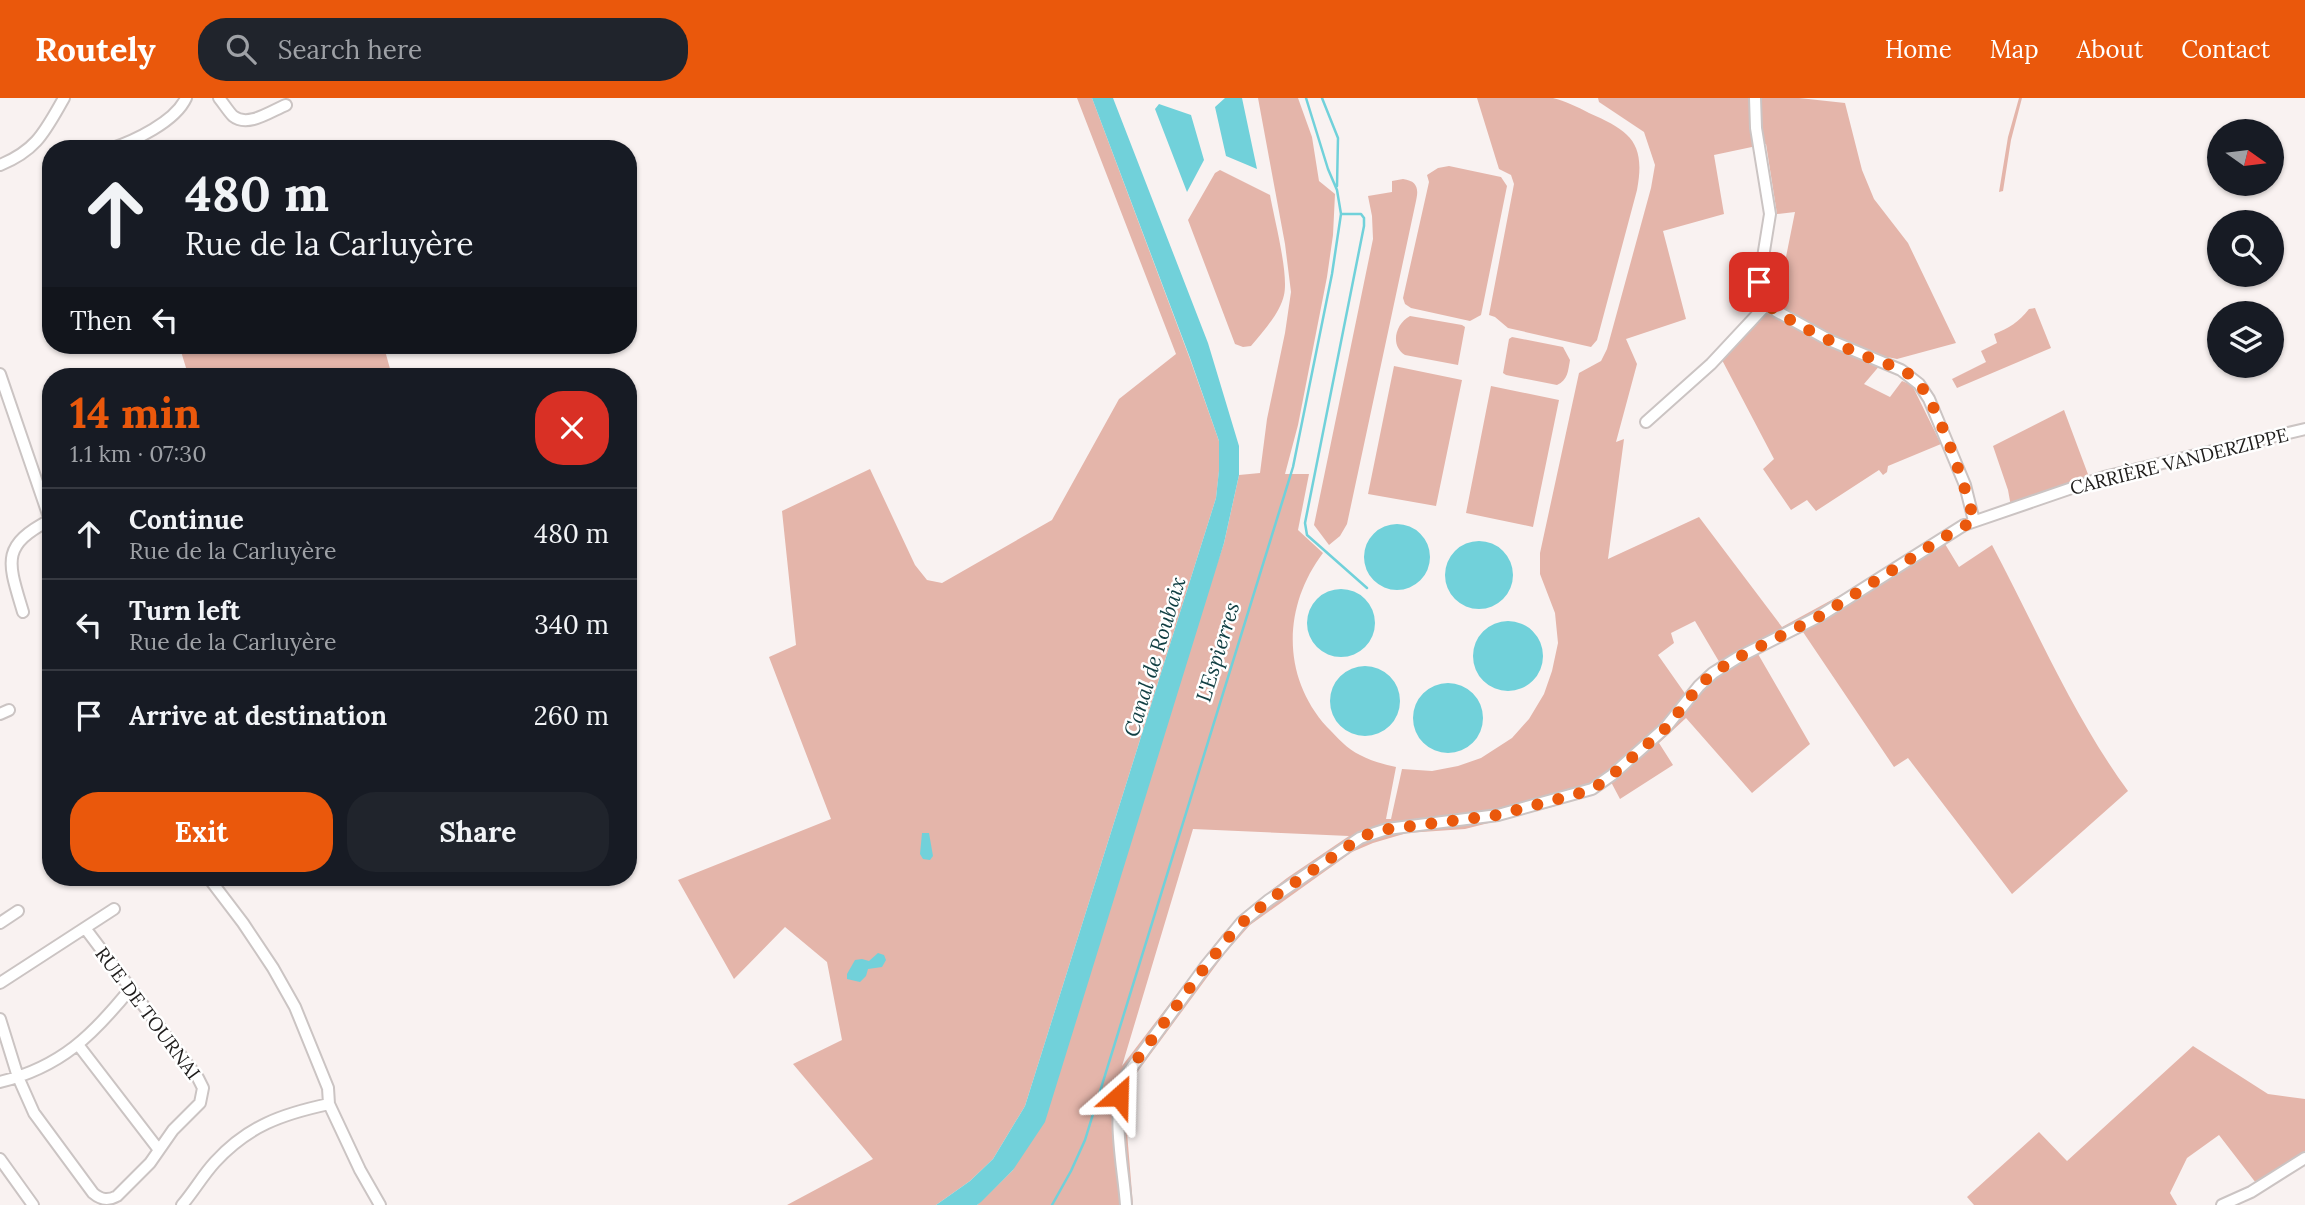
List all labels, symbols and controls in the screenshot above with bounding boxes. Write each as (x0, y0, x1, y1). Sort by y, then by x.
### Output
search box (198, 18, 688, 81)
text: Routely (35, 28, 156, 70)
icon: search (222, 30, 260, 68)
text: Search here (278, 33, 422, 66)
text: Home (1885, 34, 1952, 65)
text: Map (1990, 34, 2039, 65)
text: About (2077, 34, 2143, 65)
text: Contact (2181, 34, 2270, 65)
north arrow (2207, 119, 2284, 196)
map controls (2207, 119, 2284, 378)
text: 480 m (185, 162, 329, 224)
icon: ahead (70, 168, 161, 259)
button: search (2207, 210, 2284, 287)
text: Rue de la Carluyère (185, 223, 474, 264)
pin (1729, 252, 1789, 312)
icon: arrive (1740, 263, 1778, 301)
icon: left (146, 301, 184, 339)
button: layers (2207, 301, 2284, 378)
text: Then (70, 304, 132, 337)
text: 14 min (70, 386, 200, 440)
button: close (535, 391, 609, 465)
street label: CARRIÈRE VANDERZIPPE (2067, 422, 2291, 500)
text: 1.1 km · 07:30 (70, 439, 206, 468)
text: Continue (129, 503, 244, 536)
icon: ahead (70, 515, 108, 553)
text: 480 m (534, 517, 609, 550)
text: Rue de la Carluyère (129, 536, 336, 565)
water label: Canal de Roubaix (1117, 574, 1192, 740)
text: Turn left (129, 594, 240, 627)
water label: L'Espierres (1190, 599, 1245, 705)
icon: left (70, 606, 108, 644)
text: 340 m (534, 608, 609, 641)
text: Rue de la Carluyère (129, 627, 336, 656)
icon: arrive (70, 697, 108, 735)
text: Arrive at destination (129, 699, 387, 732)
text: 260 m (534, 699, 609, 732)
button: Exit (70, 792, 333, 872)
button: Share (347, 792, 609, 872)
street label: RUE DE TOURNAI (90, 942, 206, 1084)
position arrow (1082, 1059, 1156, 1133)

